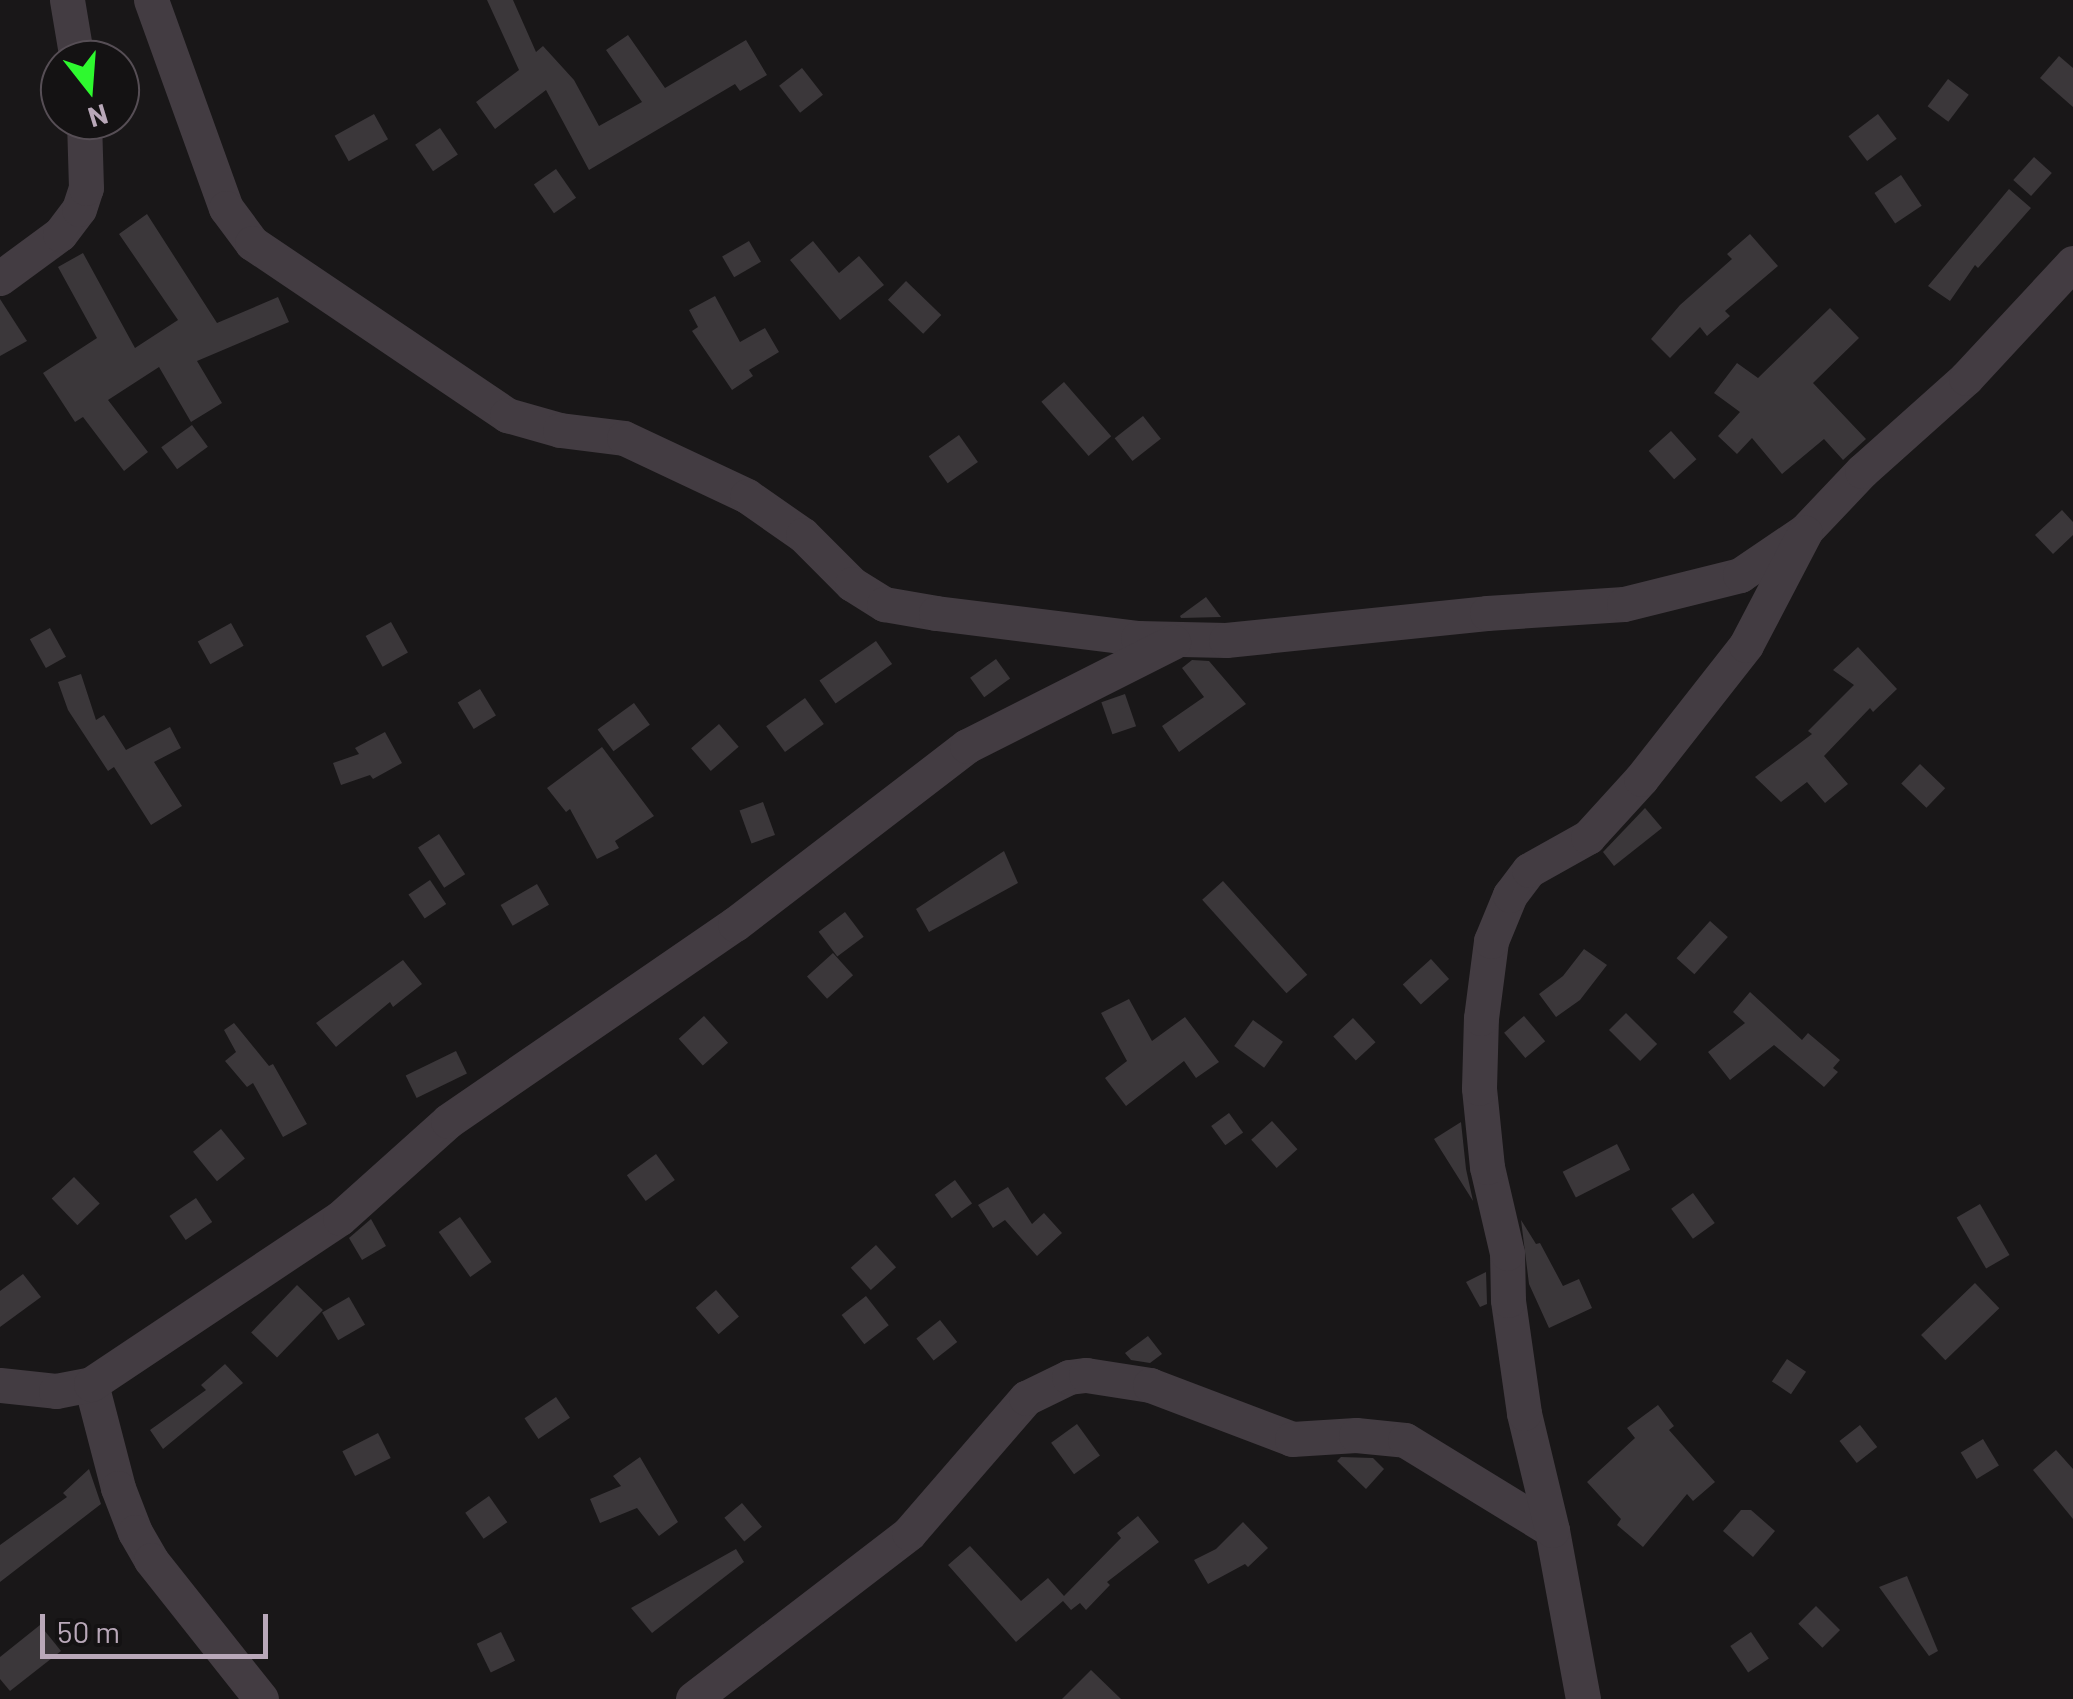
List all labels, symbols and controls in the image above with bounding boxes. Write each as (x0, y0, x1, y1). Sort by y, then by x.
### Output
north arrow (40, 40, 140, 140)
text: N (84, 98, 112, 136)
scale bar (45, 1594, 272, 1656)
text: 50 m (57, 1613, 120, 1649)

